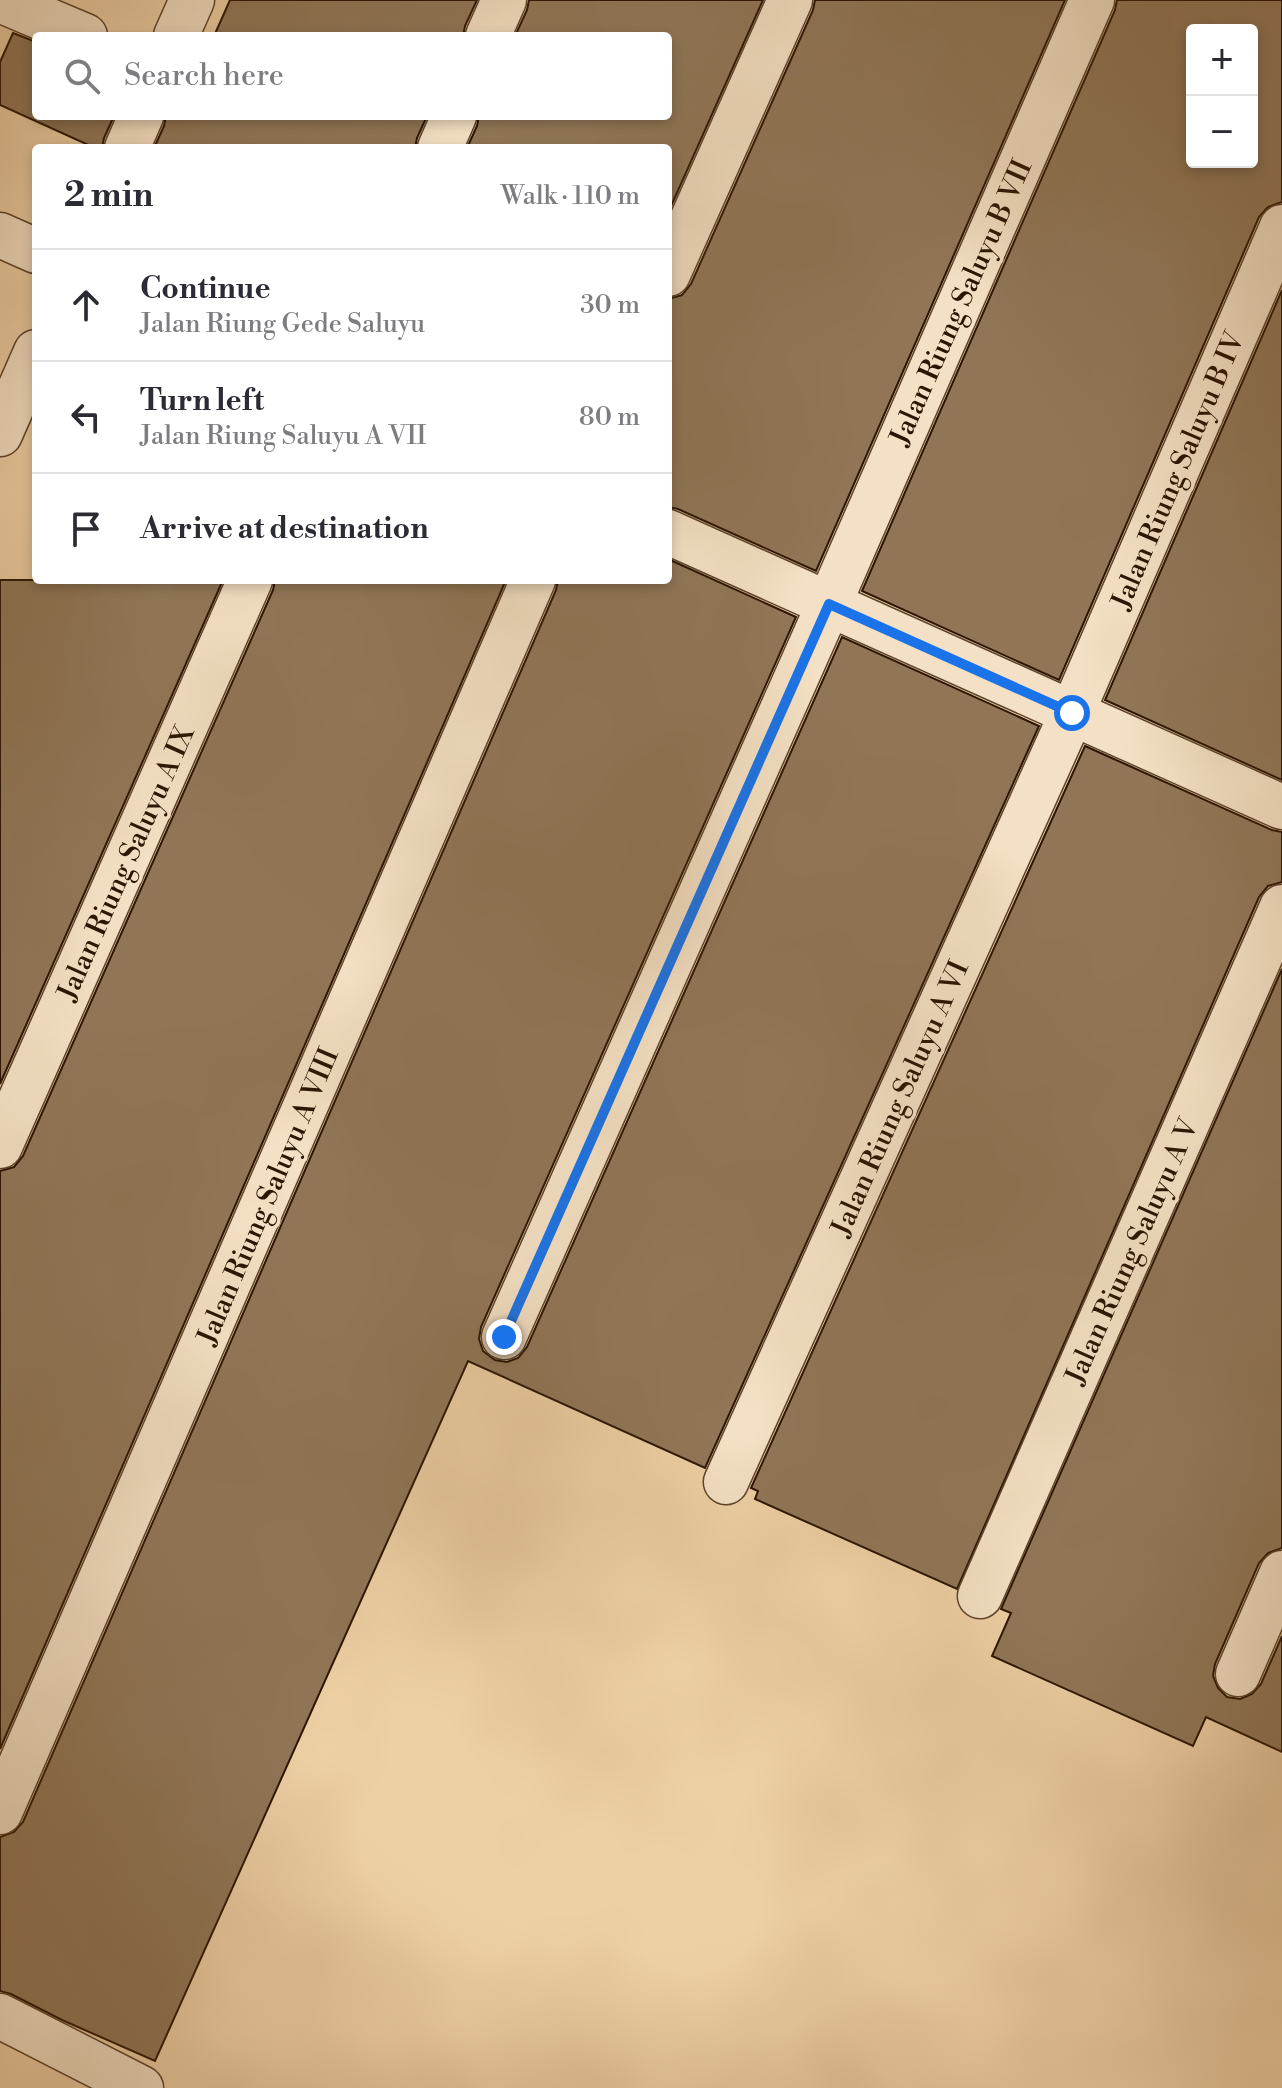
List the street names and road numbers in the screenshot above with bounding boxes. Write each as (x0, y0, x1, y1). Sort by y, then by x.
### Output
street label: Jalan Riung Saluyu B VII (882, 154, 1040, 452)
street label: Jalan Riung Saluyu B IV (1104, 326, 1253, 616)
street label: Jalan Riung Saluyu A IX (50, 720, 203, 1007)
street label: Jalan Riung Saluyu A VI (823, 955, 977, 1243)
street label: Jalan Riung Saluyu A VIII (190, 1043, 347, 1351)
street label: Jalan Riung Saluyu A V (1058, 1112, 1207, 1391)

